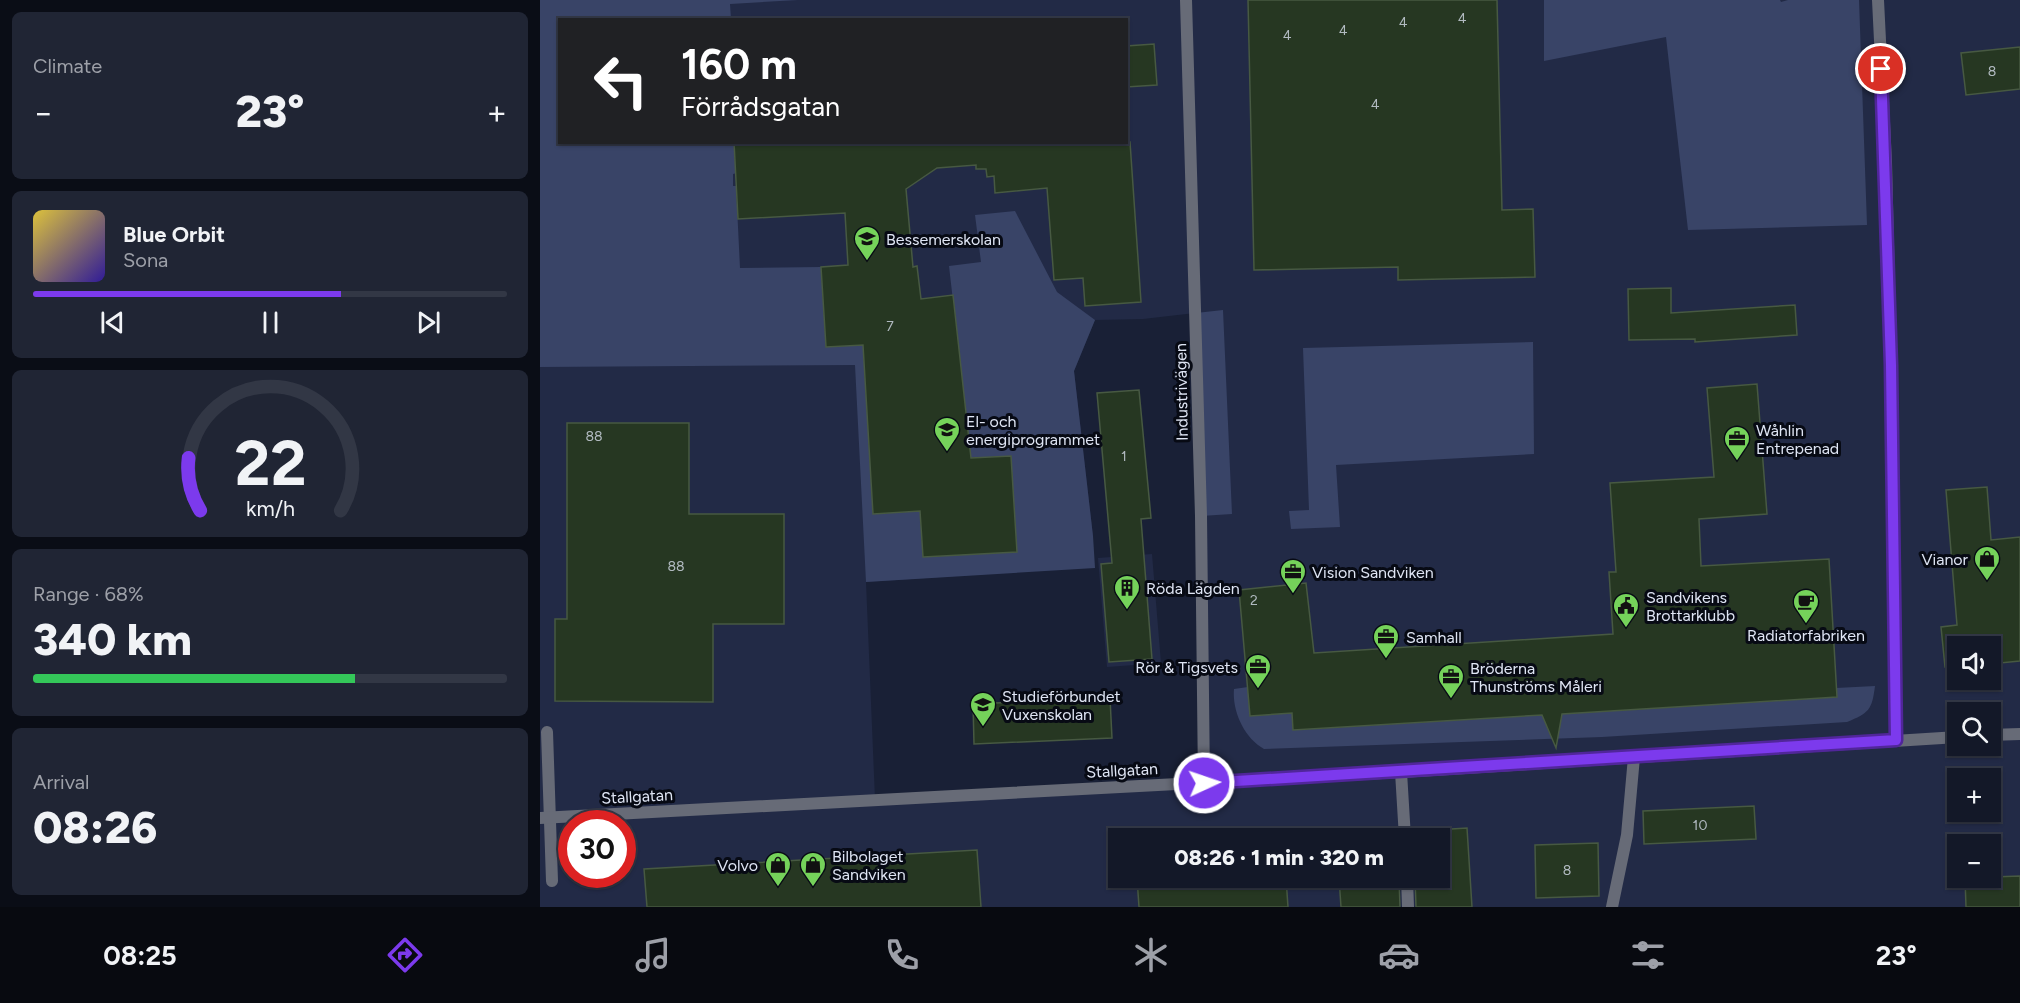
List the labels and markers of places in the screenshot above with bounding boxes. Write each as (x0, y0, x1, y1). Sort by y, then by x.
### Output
pin (1855, 43, 1906, 94)
school or university icon: Bessemerskolan (852, 224, 882, 262)
place label: Bessemerskolan (886, 230, 1001, 249)
place label: El- och energiprogrammet (966, 412, 1100, 449)
school or university icon: El- och energiprogrammet (932, 415, 962, 453)
place label: Wåhlin Entrepenad (1756, 421, 1839, 458)
office icon: Wåhlin Entrepenad (1722, 424, 1752, 462)
shop icon: Vianor (1972, 544, 2002, 582)
place label: Vianor (1921, 550, 1969, 569)
office icon: Vision Sandviken (1278, 557, 1308, 595)
place label: Vision Sandviken (1312, 563, 1434, 582)
building icon: Röda Lägden (1112, 573, 1142, 611)
place label: Röda Lägden (1146, 579, 1240, 598)
cafe icon: Radiatorfabriken (1791, 587, 1821, 625)
place label: Sandvikens Brottarklubb (1646, 588, 1735, 625)
public building icon: Sandvikens Brottarklubb (1611, 591, 1641, 629)
office icon: Samhall (1371, 622, 1401, 660)
place label: Radiatorfabriken (1747, 626, 1865, 645)
place label: Samhall (1406, 628, 1462, 647)
office icon: Rör & Tigsvets (1243, 652, 1273, 690)
place label: Rör & Tigsvets (1135, 658, 1238, 677)
place label: Bröderna Thunströms Måleri (1470, 659, 1602, 696)
office icon: Bröderna Thunströms Måleri (1436, 662, 1466, 700)
place label: Studieförbundet Vuxenskolan (1002, 687, 1121, 724)
school or university icon: Studieförbundet Vuxenskolan (968, 690, 998, 728)
place label: Bilbolaget Sandviken (832, 847, 906, 884)
shop icon: Volvo (763, 850, 793, 888)
shop icon: Bilbolaget Sandviken (798, 850, 828, 888)
place label: Volvo (717, 856, 758, 875)

